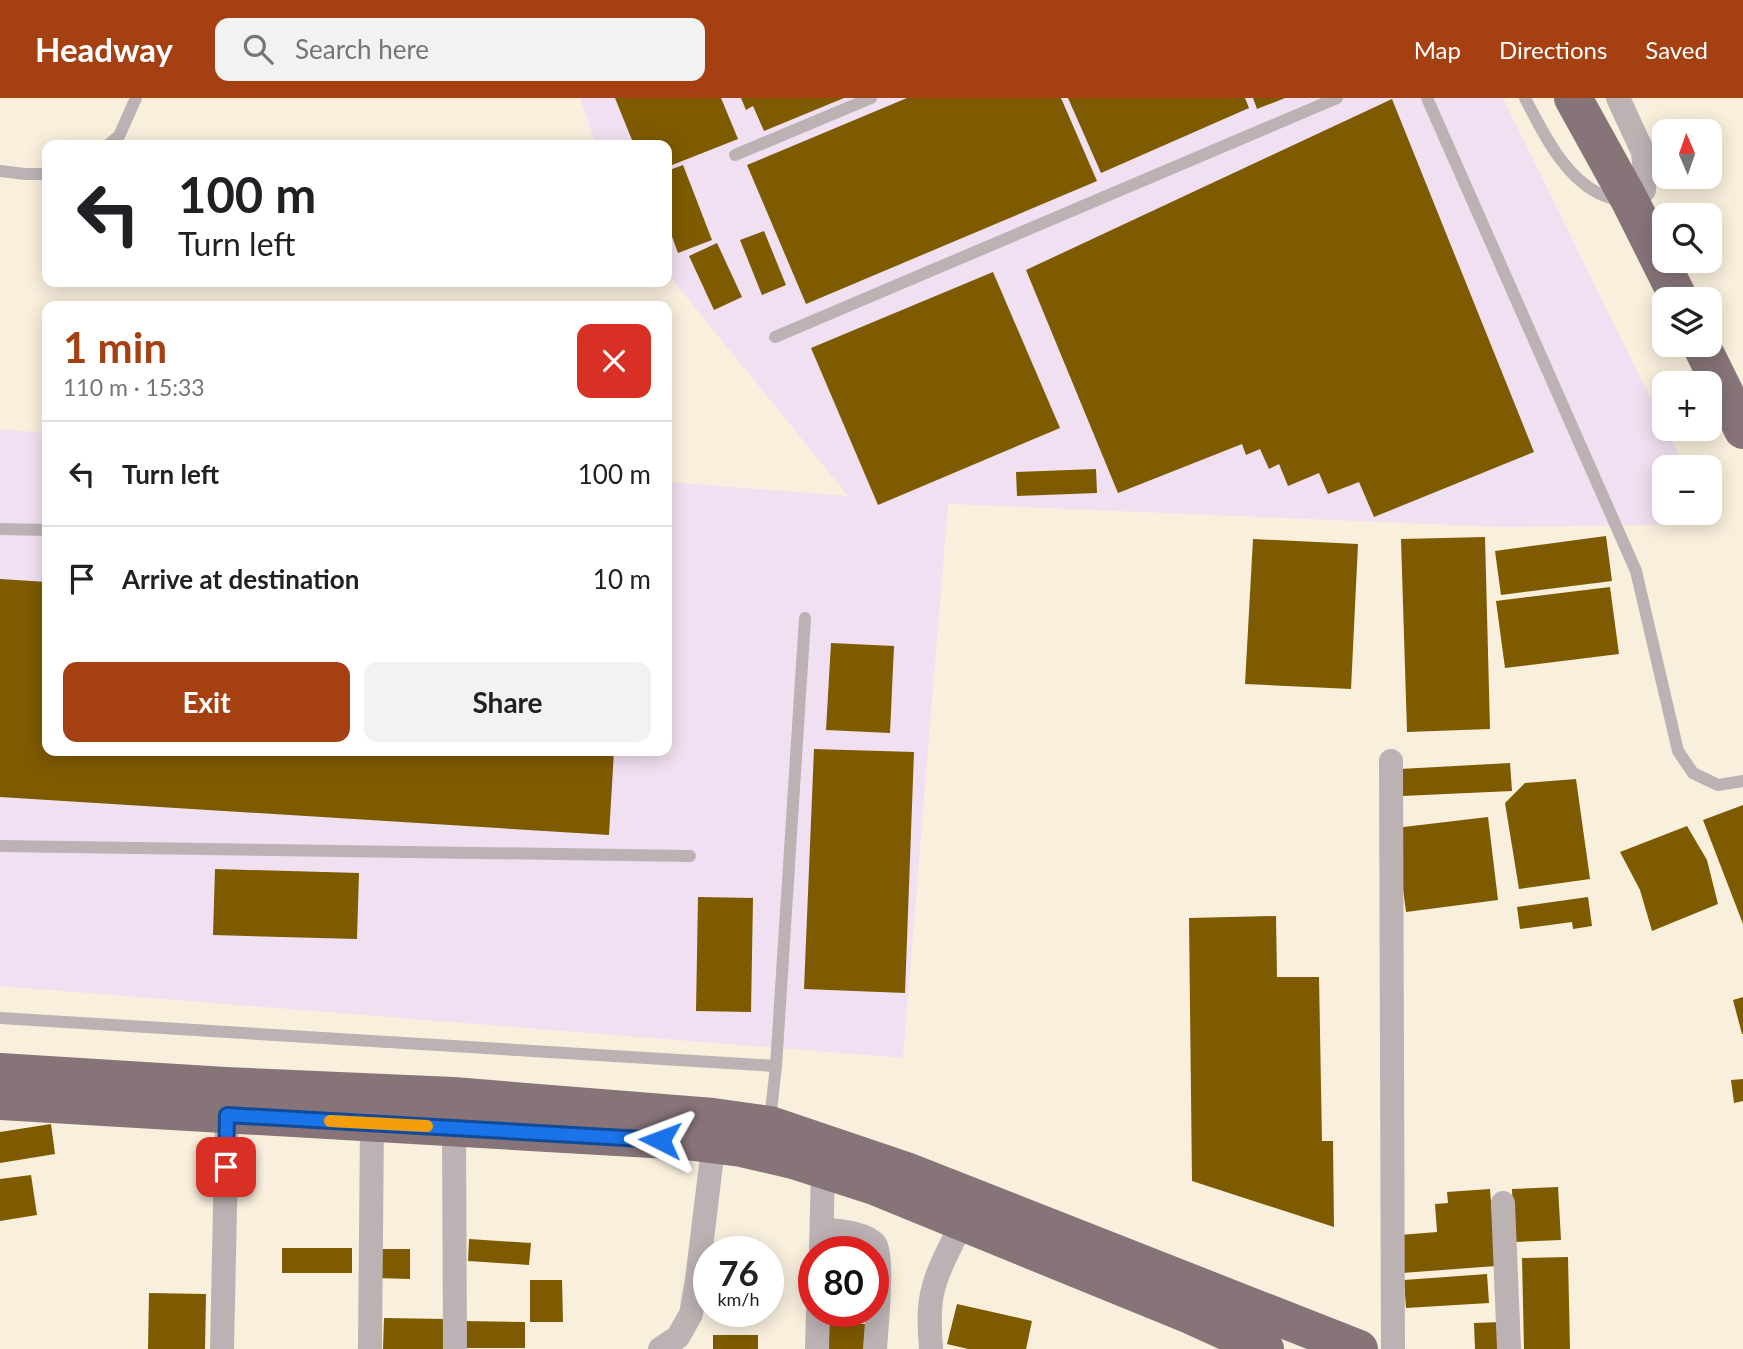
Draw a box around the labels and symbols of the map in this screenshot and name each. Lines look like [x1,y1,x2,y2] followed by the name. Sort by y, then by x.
[1652,119,1722,189] north arrow
[623,1103,697,1177] position arrow
[196,1137,256,1197] pin
[798,1236,889,1327] speed limit sign: 80

